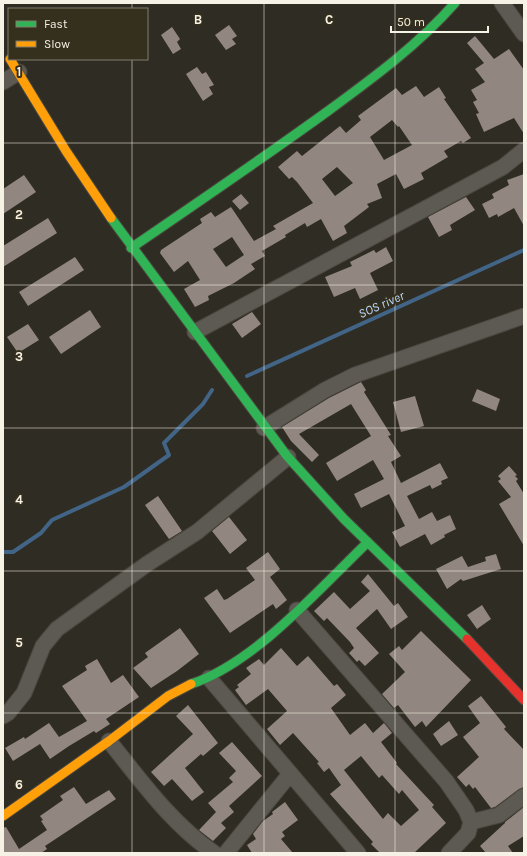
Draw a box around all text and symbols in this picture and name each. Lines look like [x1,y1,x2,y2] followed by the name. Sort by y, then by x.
[8,8,148,60] legend
[391,8,488,34] scale bar
[194,12,202,27] text: B
[325,12,333,27] text: C
[397,15,425,29] text: 50 m
[44,17,68,31] text: Fast
[44,37,70,51] text: Slow
[17,64,21,79] text: 1
[15,207,23,222] text: 2
[356,287,407,321] water label: SOS river
[15,349,23,364] text: 3
[15,492,23,507] text: 4
[15,635,23,650] text: 5
[15,777,23,792] text: 6

